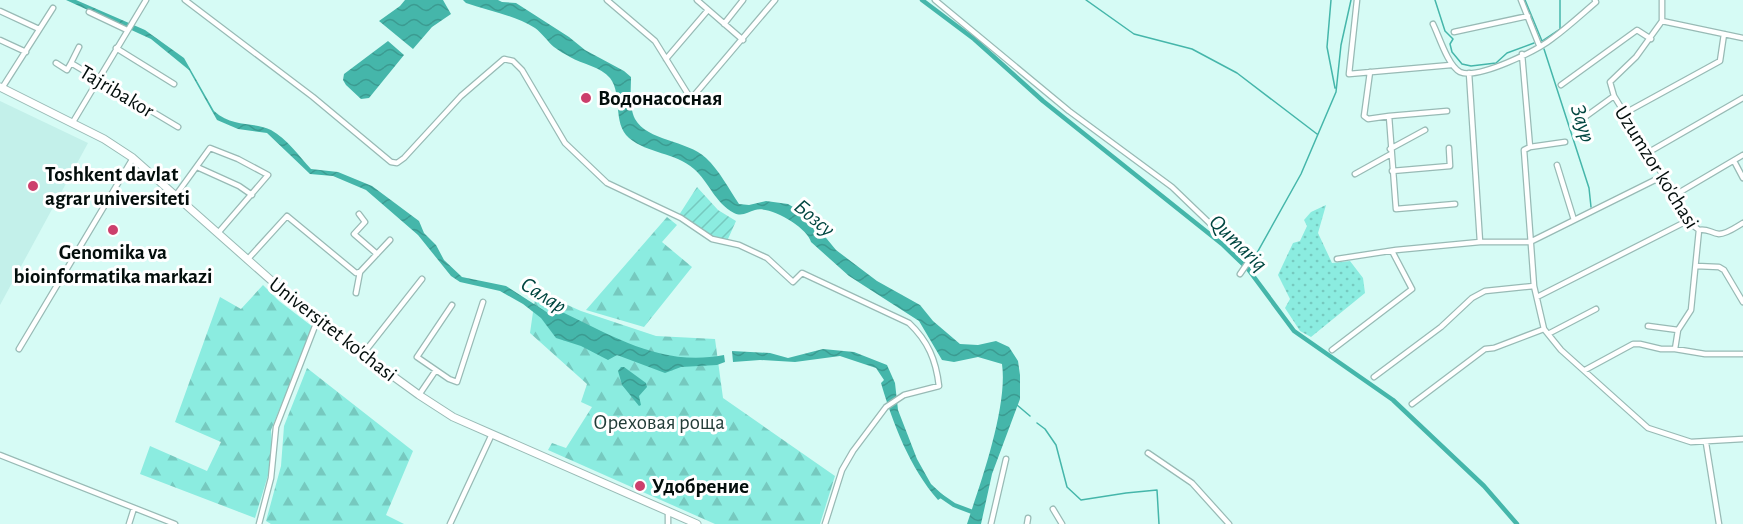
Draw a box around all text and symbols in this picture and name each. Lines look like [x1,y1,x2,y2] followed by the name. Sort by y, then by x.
[76,61,158,122] street label: Tajribakor
[598,88,722,109] place label: Водонасосная
[579,91,593,105] marker: Водонасосная
[1566,102,1599,145] water label: Заур
[1610,102,1703,232] street label: Uzumzor ko'chasi
[45,164,190,209] place label: Toshkent davlat agrar universiteti
[26,179,40,193] marker: Toshkent davlat agrar universiteti
[790,195,839,241] water label: Бозсу
[1205,210,1271,275] water label: Qumariq
[106,223,120,237] marker: Genomika va bioinformatika markazi
[13,242,213,287] place label: Genomika va bioinformatika markazi
[516,272,570,318] water label: Салар
[265,273,400,386] street label: Universitet ko'chasi
[593,412,725,433] park label: Ореховая роща
[652,476,749,497] place label: Удобрение
[633,479,647,493] marker: Удобрение

